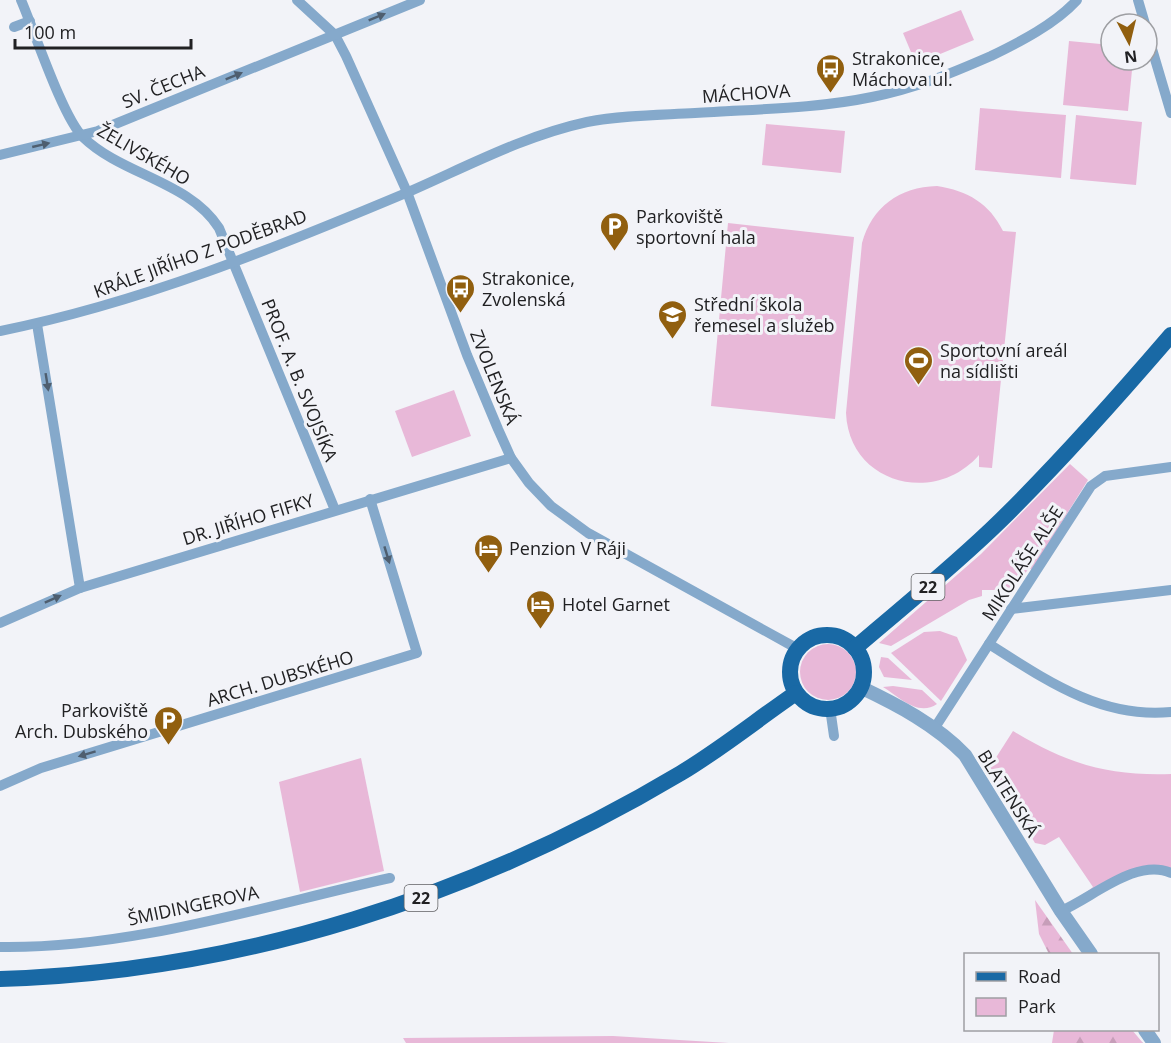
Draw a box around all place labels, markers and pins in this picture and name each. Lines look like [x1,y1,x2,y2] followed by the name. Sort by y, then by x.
[852,46,953,91] place label: Strakonice, Máchova ul.
[815,52,847,94] bus stop icon: Strakonice, Máchova ul.
[636,204,756,249] place label: Parkoviště sportovní hala
[599,210,631,252] parking icon: Parkoviště sportovní hala
[482,266,575,311] place label: Strakonice, Zvolenská
[445,272,477,314] bus stop icon: Strakonice, Zvolenská
[694,292,835,337] place label: Střední škola řemesel a služeb
[657,298,689,340] school or university icon: Střední škola řemesel a služeb
[940,338,1068,383] place label: Sportovní areál na sídlišti
[903,344,935,386] sports icon: Sportovní areál na sídlišti
[472,532,504,574] hotel icon: Penzion V Ráji
[509,536,626,560] place label: Penzion V Ráji
[525,588,557,630] hotel icon: Hotel Garnet
[562,592,670,616] place label: Hotel Garnet
[15,698,148,743] place label: Parkoviště Arch. Dubského
[153,704,185,746] parking icon: Parkoviště Arch. Dubského

